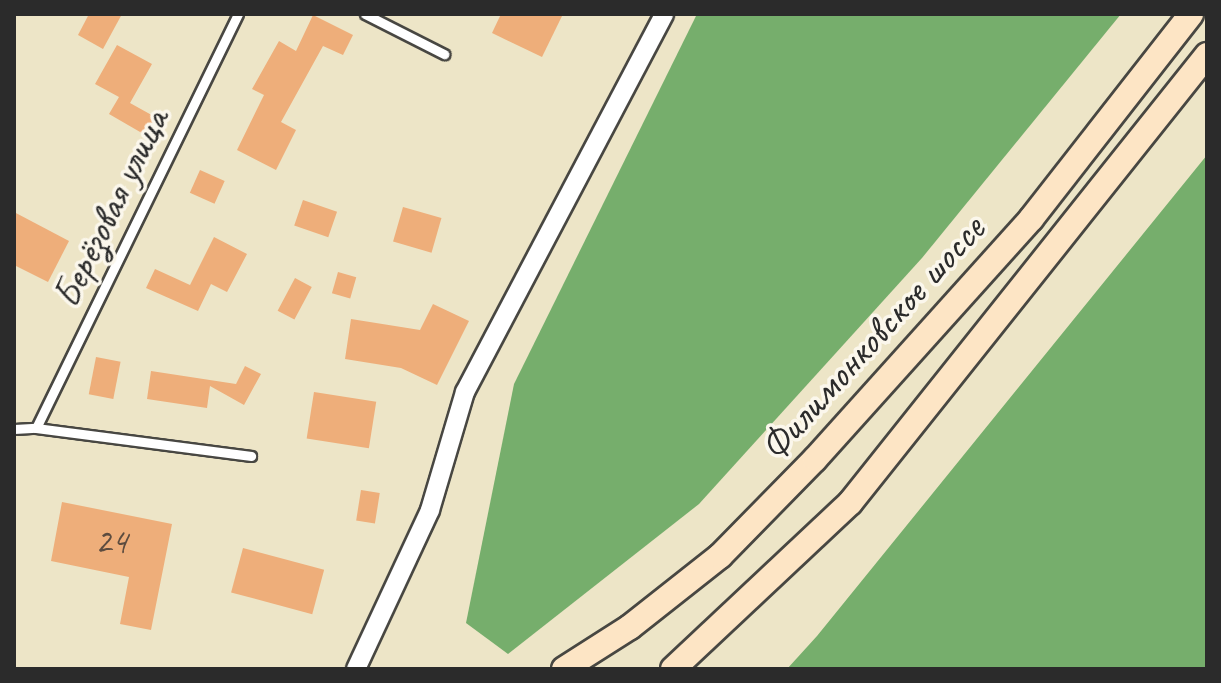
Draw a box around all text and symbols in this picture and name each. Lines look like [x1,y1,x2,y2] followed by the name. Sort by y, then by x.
[41,101,179,315] street label: Берёзовая улица
[749,205,995,471] street label: Филимонковское шоссе
[95,520,127,564] house number: 24

